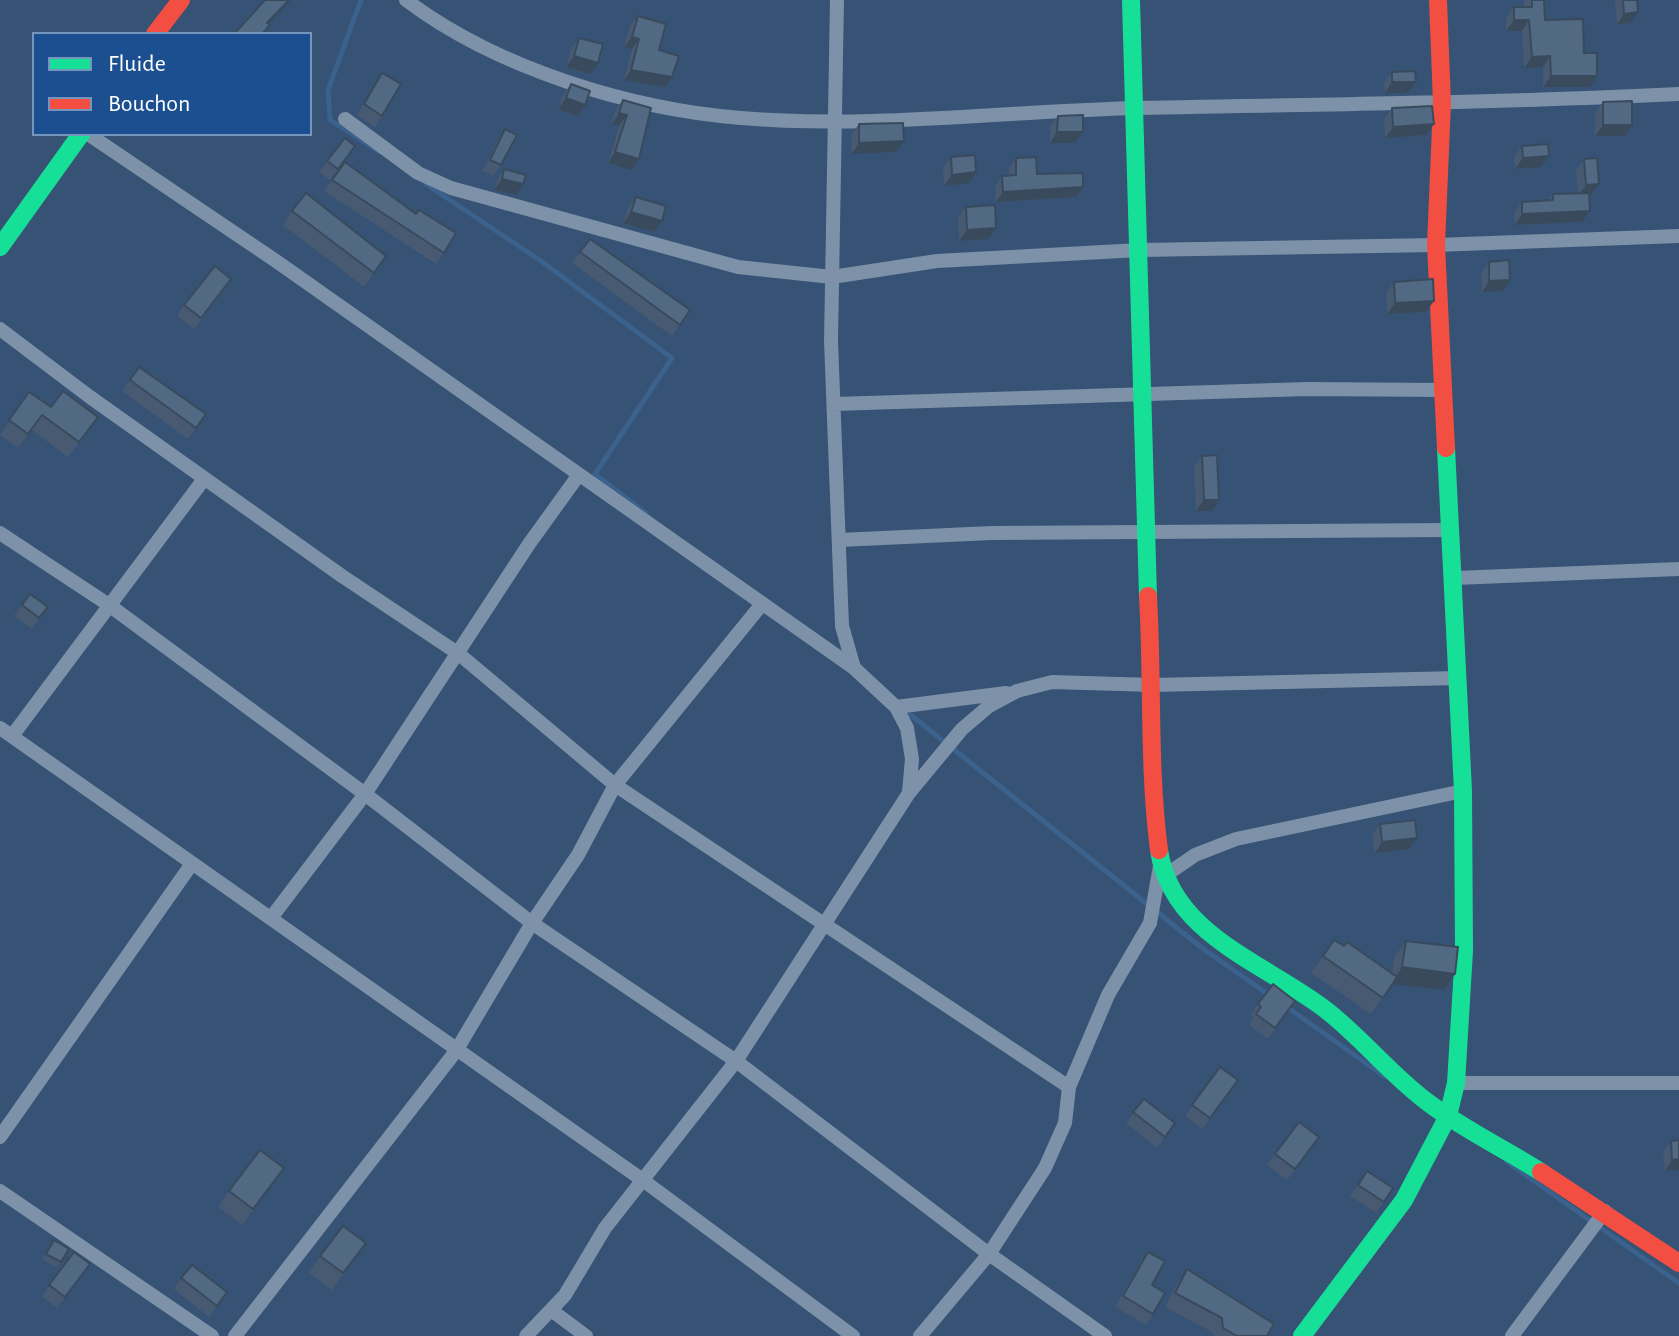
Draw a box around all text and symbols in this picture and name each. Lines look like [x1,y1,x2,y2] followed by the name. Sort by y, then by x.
[32,32,312,136] legend
[108,52,166,76] text: Fluide
[108,92,190,116] text: Bouchon

